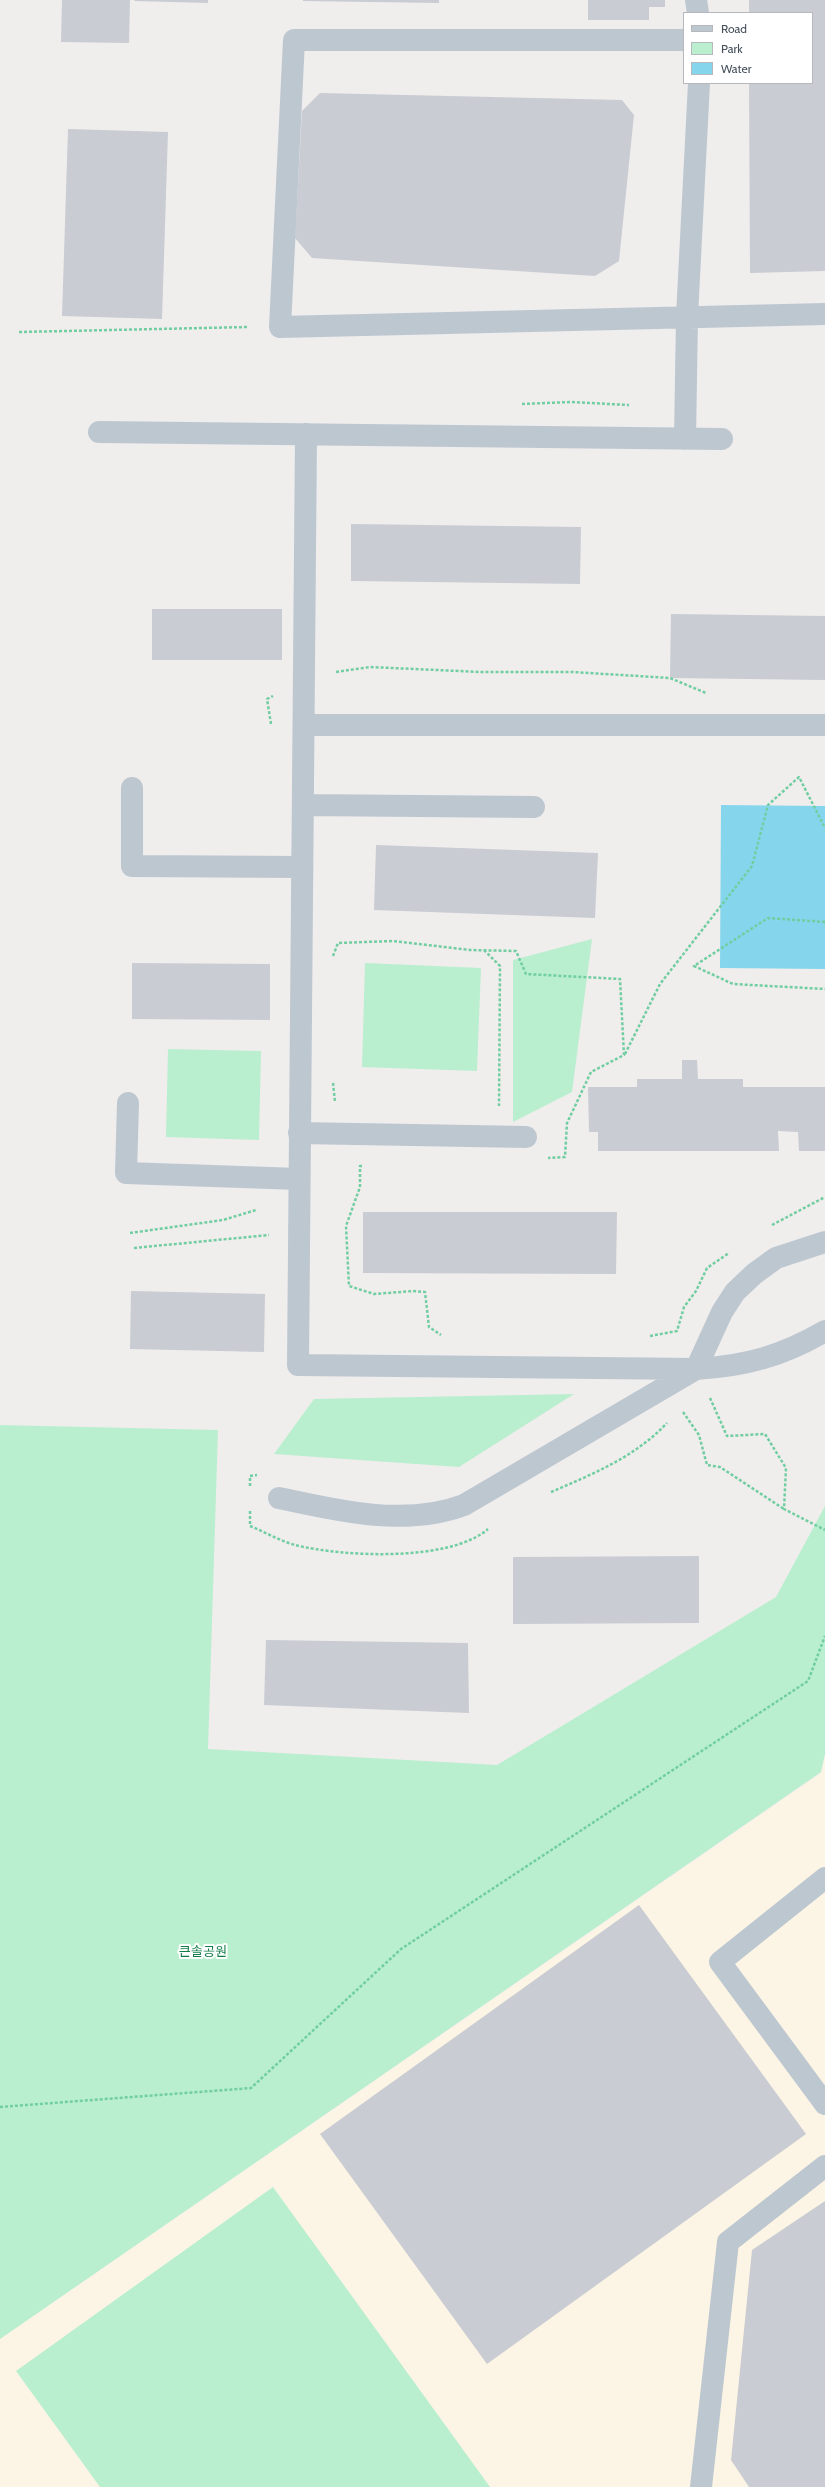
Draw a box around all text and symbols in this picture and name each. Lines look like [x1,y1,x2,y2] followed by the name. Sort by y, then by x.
[683,12,813,84] legend
[721,21,747,36] text: Road
[721,41,743,56] text: Park
[721,61,751,76] text: Water
[179,1944,227,1960] park label: 큰솔공원

